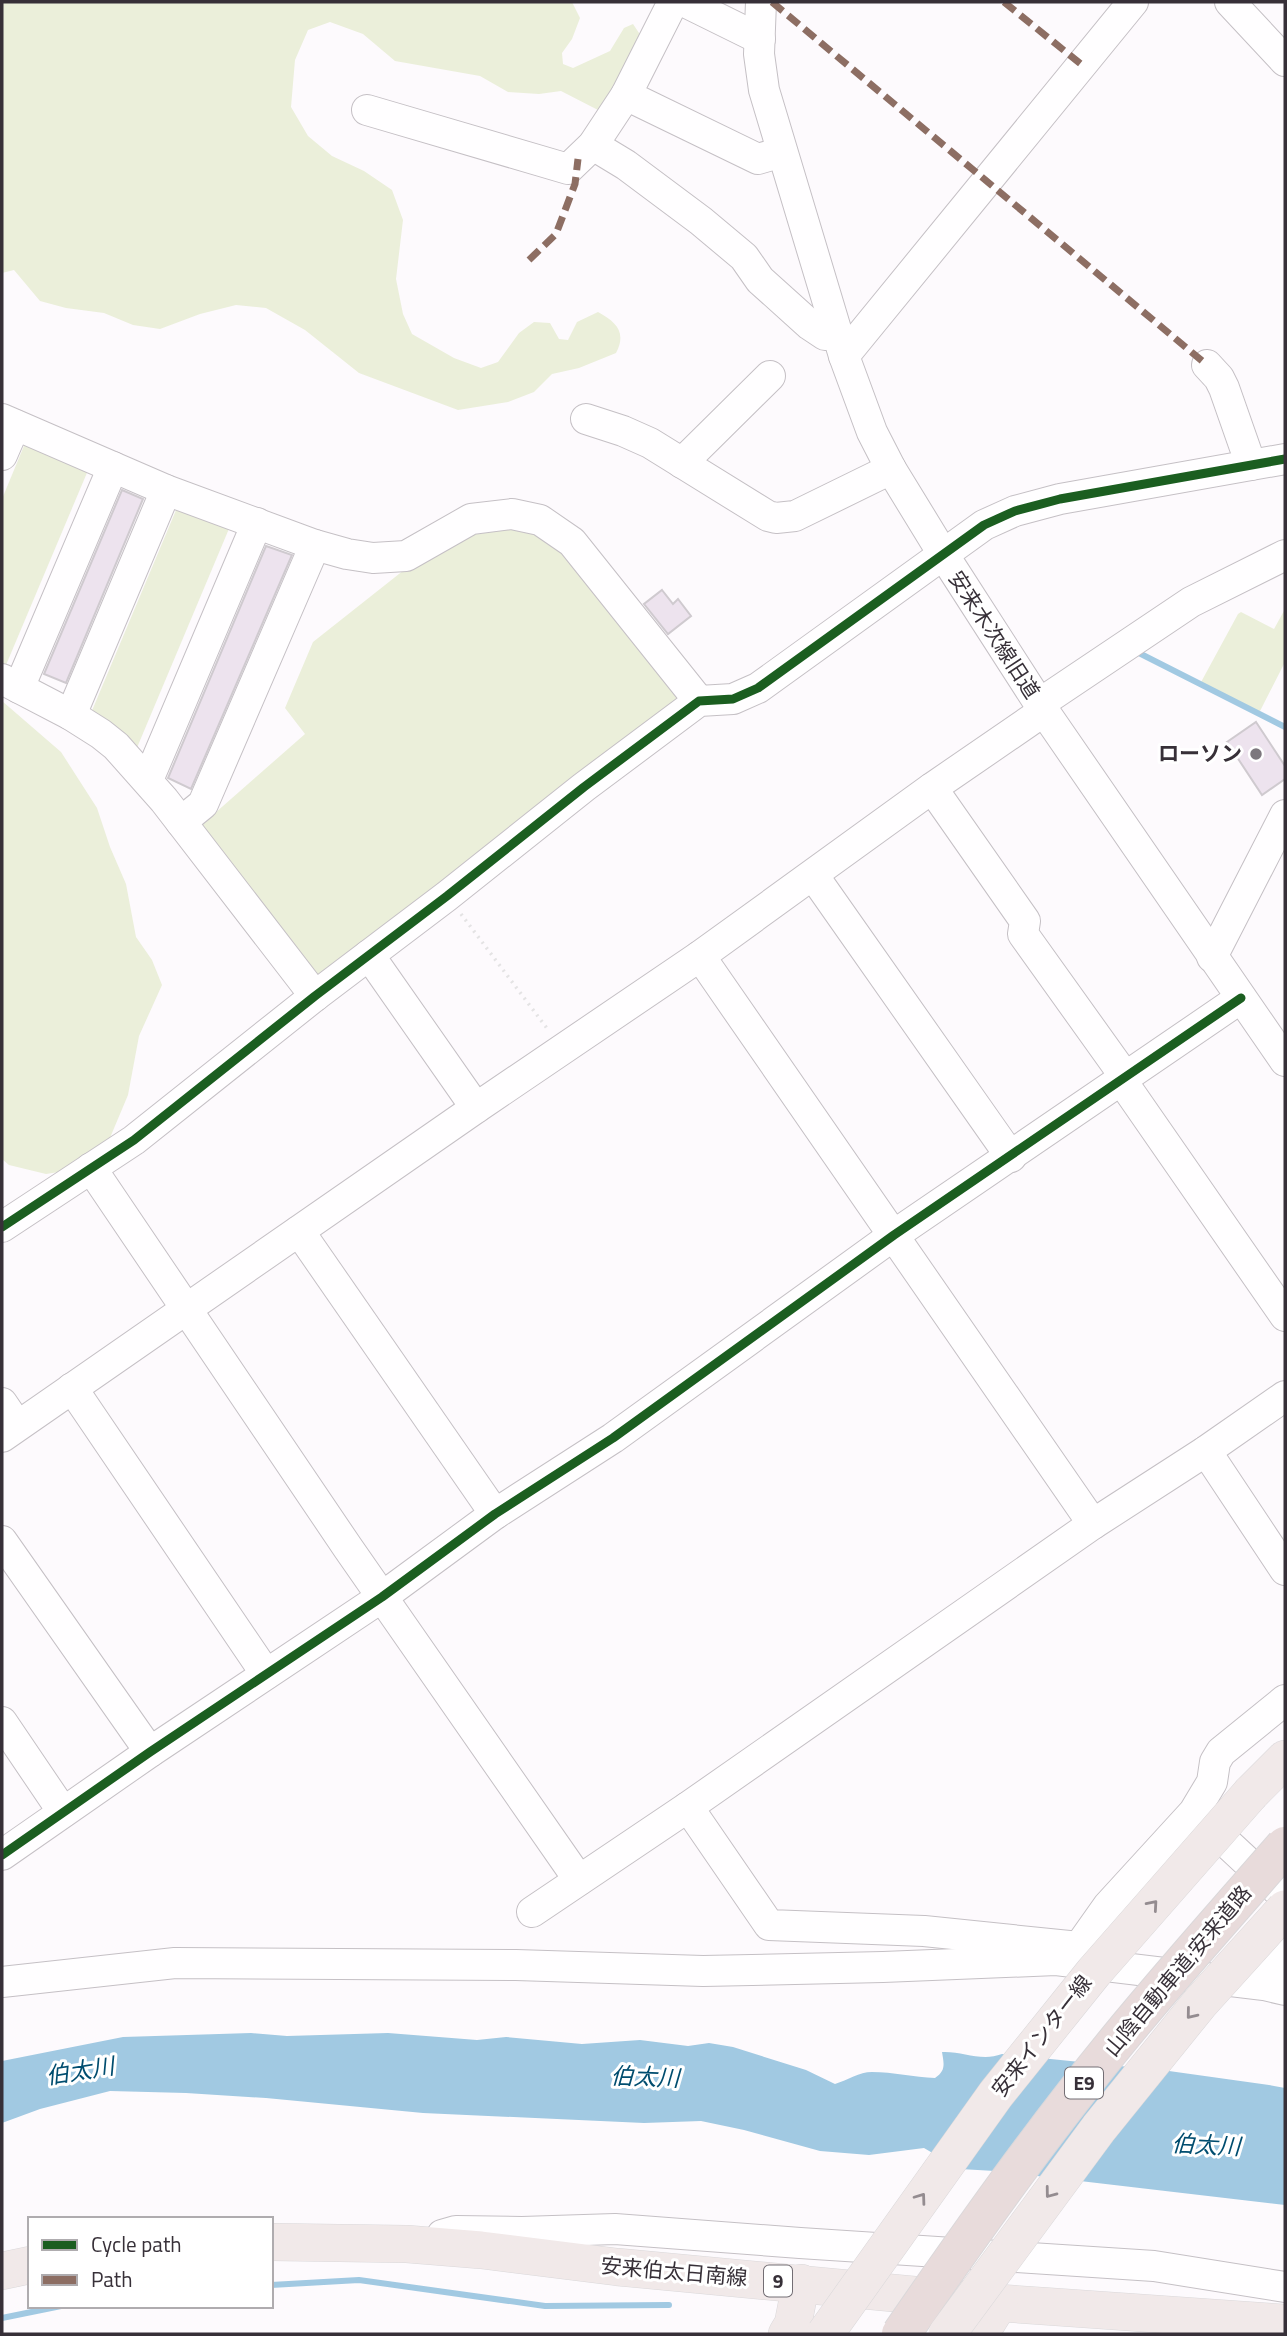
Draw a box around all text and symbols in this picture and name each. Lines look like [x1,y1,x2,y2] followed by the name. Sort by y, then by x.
[941,564,1048,705] street label: 安来木次線旧道
[1158,737,1242,769] place label: ローソン
[1248,746,1264,762] marker: ローソン
[1096,1878,1259,2063] street label: 山陰自動車道;安来道路
[1145,1900,1157,1913] one-way arrow
[983,1968,1099,2103] street label: 安来インター線
[1186,2006,1199,2019] one-way arrow
[43,2047,120,2093] water label: 伯太川
[610,2058,683,2095] water label: 伯太川
[1065,2068,1103,2098] road number: E9
[1171,2125,1244,2164] water label: 伯太川
[1046,2185,1059,2198] one-way arrow
[913,2194,925,2206] one-way arrow
[28,2217,273,2308] legend
[91,2228,182,2260] text: Cycle path
[599,2249,749,2293] street label: 安来伯太日南線
[91,2263,133,2295] text: Path
[764,2266,792,2296] road number: 9

